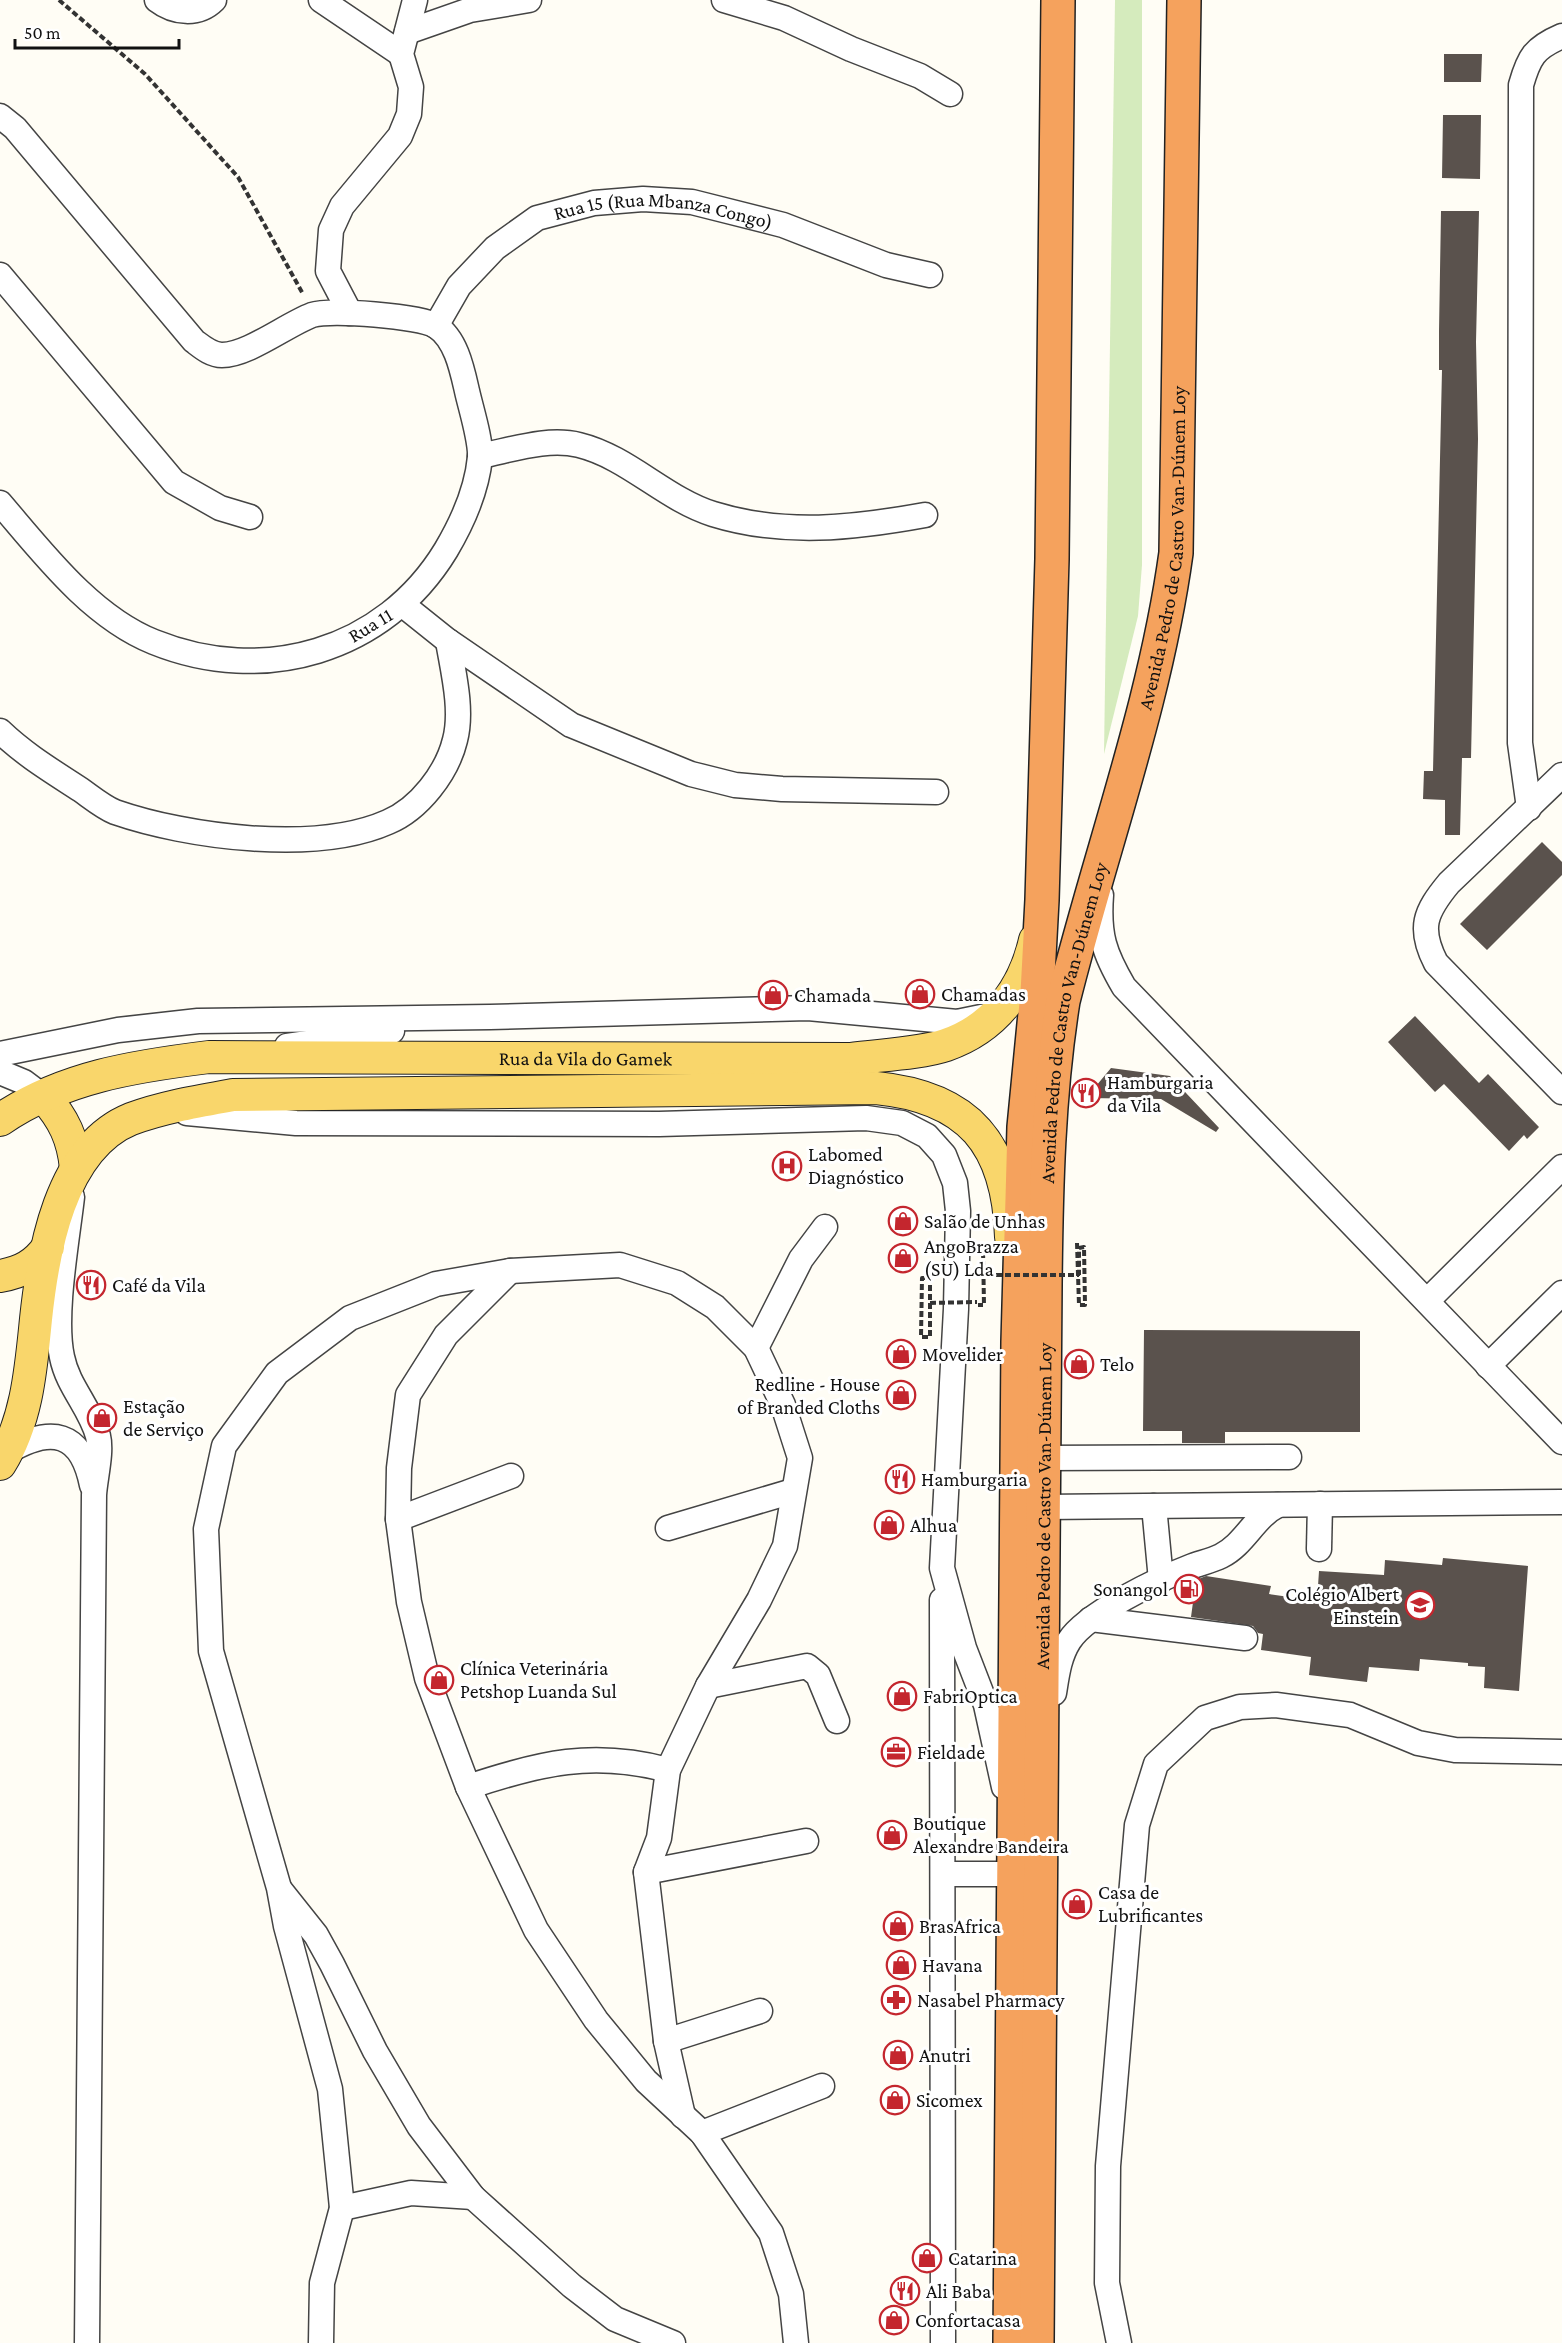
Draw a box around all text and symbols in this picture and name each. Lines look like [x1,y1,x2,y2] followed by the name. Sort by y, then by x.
[15,12,178,50] scale bar
[24,23,61,43] text: 50 m
[551,188,775,234] street label: Rua 15 (Rua Mbanza Congo)
[1134,385,1190,712] street label: Avenida Pedro de Castro Van-Dúnem Loy
[344,603,396,647] street label: Rua 11
[1036,859,1113,1184] street label: Avenida Pedro de Castro Van-Dúnem Loy
[904,978,936,1010] shop icon: Chamadas
[757,979,789,1011] shop icon: Chamada
[941,983,1026,1005] place label: Chamadas
[794,984,871,1006] place label: Chamada
[499,1047,673,1069] street label: Rua da Vila do Gamek
[1107,1071,1214,1116] place label: Hamburgaria da Vila
[1070,1077,1102,1109] restaurant icon: Hamburgaria da Vila
[808,1143,904,1189] place label: Labomed Diagnóstico
[771,1150,803,1182] hospital icon: Labomed Diagnóstico
[887,1205,919,1237] shop icon: Salão de Unhas
[924,1210,1046,1232] place label: Salão de Unhas
[924,1235,1019,1281] place label: AngoBrazza (SU) Lda
[887,1242,919,1274] shop icon: AngoBrazza (SU) Lda
[75,1269,107,1301] restaurant icon: Café da Vila
[112,1274,206,1296] place label: Café da Vila
[885,1338,917,1370] shop icon: Movelider
[1031,1342,1057,1669] street label: Avenida Pedro de Castro Van-Dúnem Loy
[922,1343,1003,1365] place label: Movelider
[1063,1348,1095,1380] shop icon: Telo
[1100,1353,1134,1375] place label: Telo
[737,1373,880,1418] place label: Redline - House of Branded Cloths
[885,1379,917,1411] shop icon: Redline - House of Branded Cloths
[123,1395,204,1441] place label: Estação de Serviço
[86,1402,118,1434] shop icon: Estação de Serviço
[884,1463,916,1495] restaurant icon: Hamburgaria
[921,1468,1028,1491] place label: Hamburgaria
[873,1509,905,1541] shop icon: Alhua
[910,1514,957,1536] place label: Alhua
[1173,1573,1205,1605] fuel station icon: Sonangol
[1093,1578,1168,1601] place label: Sonangol
[1285,1583,1399,1628] place label: Colégio Albert Einstein
[1404,1589,1436,1621] school or university icon: Colégio Albert Einstein
[460,1657,617,1703] place label: Clínica Veterinária Petshop Luanda Sul
[423,1664,455,1696] shop icon: Clínica Veterinária Petshop Luanda Sul
[886,1680,918,1712] shop icon: FabriOptica
[923,1685,1018,1708] place label: FabriOptica
[880,1736,912,1768] office icon: Fieldade
[917,1741,985,1763] place label: Fieldade
[913,1812,1069,1857] place label: Boutique Alexandre Bandeira
[876,1819,908,1851] shop icon: Boutique Alexandre Bandeira
[1098,1881,1203,1926] place label: Casa de Lubrificantes
[1061,1888,1093,1920] shop icon: Casa de Lubrificantes
[882,1910,914,1942] shop icon: BrasAfrica
[919,1915,1001,1937] place label: BrasAfrica
[885,1949,917,1981] shop icon: Havana
[922,1954,983,1976] place label: Havana
[880,1984,912,2016] pharmacy icon: Nasabel Pharmacy
[917,1989,1065,2012] place label: Nasabel Pharmacy
[882,2039,914,2071] shop icon: Anutri
[919,2044,971,2066] place label: Anutri
[879,2084,911,2116] shop icon: Sicomex
[916,2089,983,2111] place label: Sicomex
[911,2242,943,2274] shop icon: Catarina
[948,2247,1017,2269] place label: Catarina
[889,2275,921,2307] restaurant icon: Ali Baba
[926,2280,991,2302] place label: Ali Baba
[878,2304,910,2336] shop icon: Confortacasa
[915,2309,1021,2331] place label: Confortacasa

